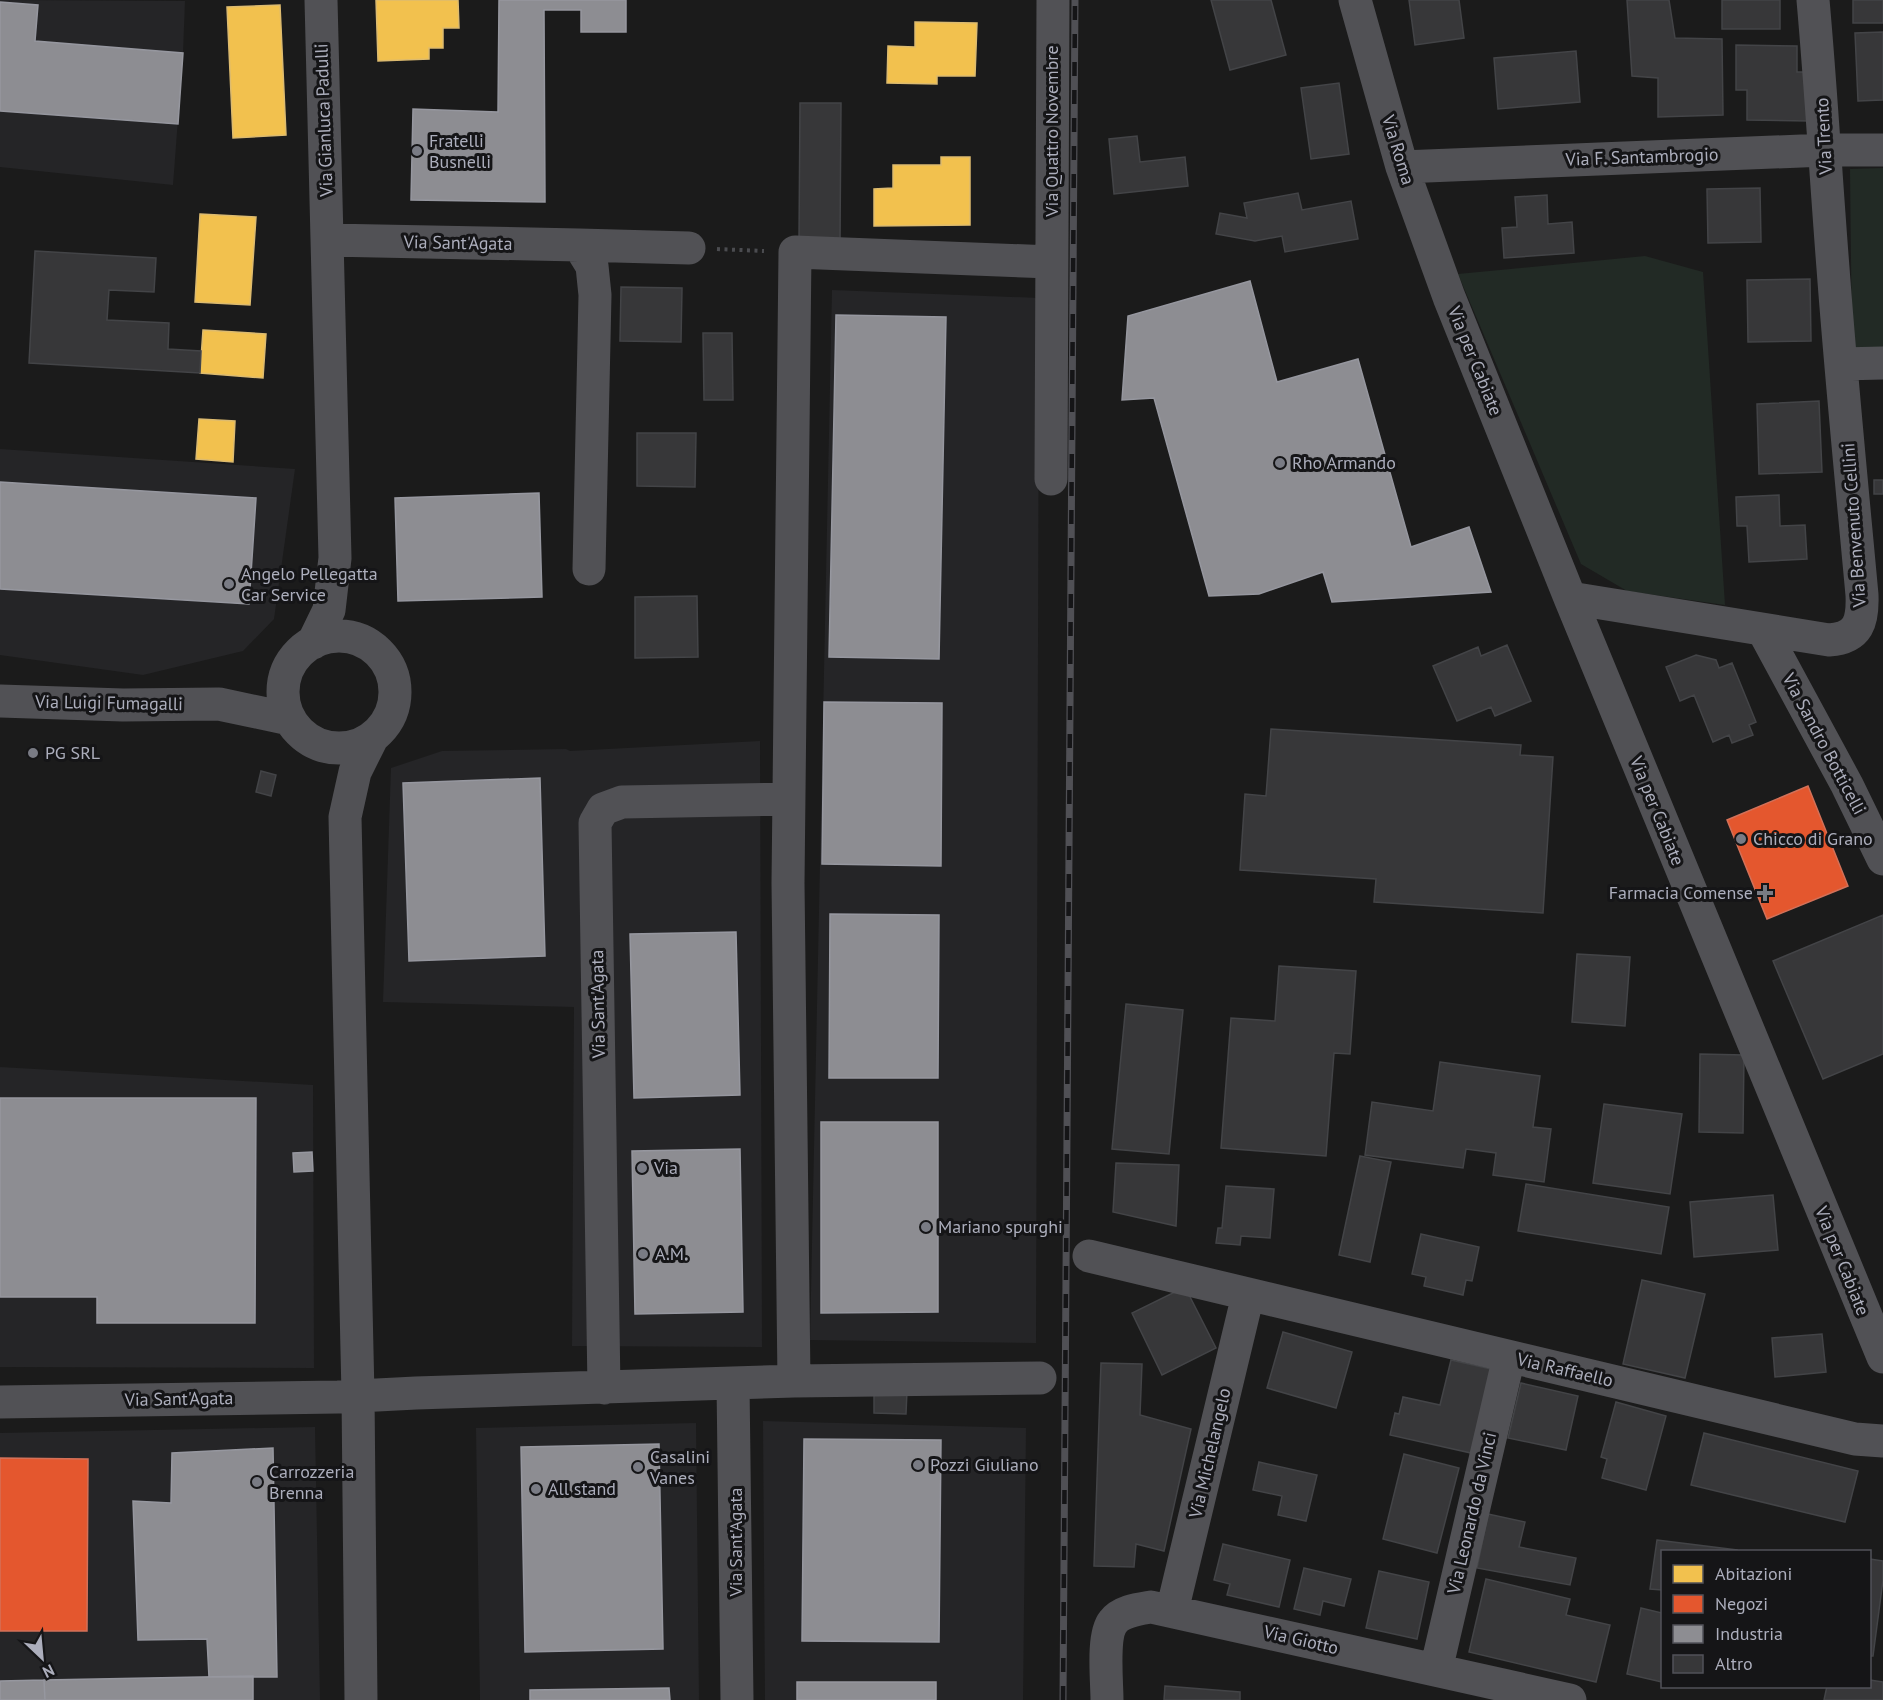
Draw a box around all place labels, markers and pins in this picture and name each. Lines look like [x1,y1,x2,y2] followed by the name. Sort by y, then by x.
[429,129,491,173] place label: Fratelli Busnelli
[410,144,424,158] marker: Fratelli Busnelli
[1292,451,1396,474] place label: Rho Armando
[1273,456,1287,470] marker: Rho Armando
[241,562,378,606] place label: Angelo Pellegatta Car Service
[222,577,236,591] marker: Angelo Pellegatta Car Service
[45,741,100,764] place label: PG SRL
[26,746,40,760] marker: PG SRL
[1753,827,1873,850] place label: Chicco di Grano
[1734,832,1748,846] marker: Chicco di Grano
[1609,881,1753,904] place label: Farmacia Comense
[1758,886,1772,900] marker: Farmacia Comense
[653,1156,678,1179] place label: Via
[635,1161,649,1175] marker: Via
[938,1215,1063,1238] place label: Mariano spurghi
[919,1220,933,1234] marker: Mariano spurghi
[655,1242,688,1265] place label: A.M.
[636,1247,650,1261] marker: A.M.
[649,1445,710,1489] place label: Casalini Vanes
[930,1453,1039,1476] place label: Pozzi Giuliano
[911,1458,925,1472] marker: Pozzi Giuliano
[269,1460,354,1504] place label: Carrozzeria Brenna
[631,1460,645,1474] marker: Casalini Vanes
[250,1475,264,1489] marker: Carrozzeria Brenna
[548,1477,616,1500] place label: All stand
[529,1482,543,1496] marker: All stand

